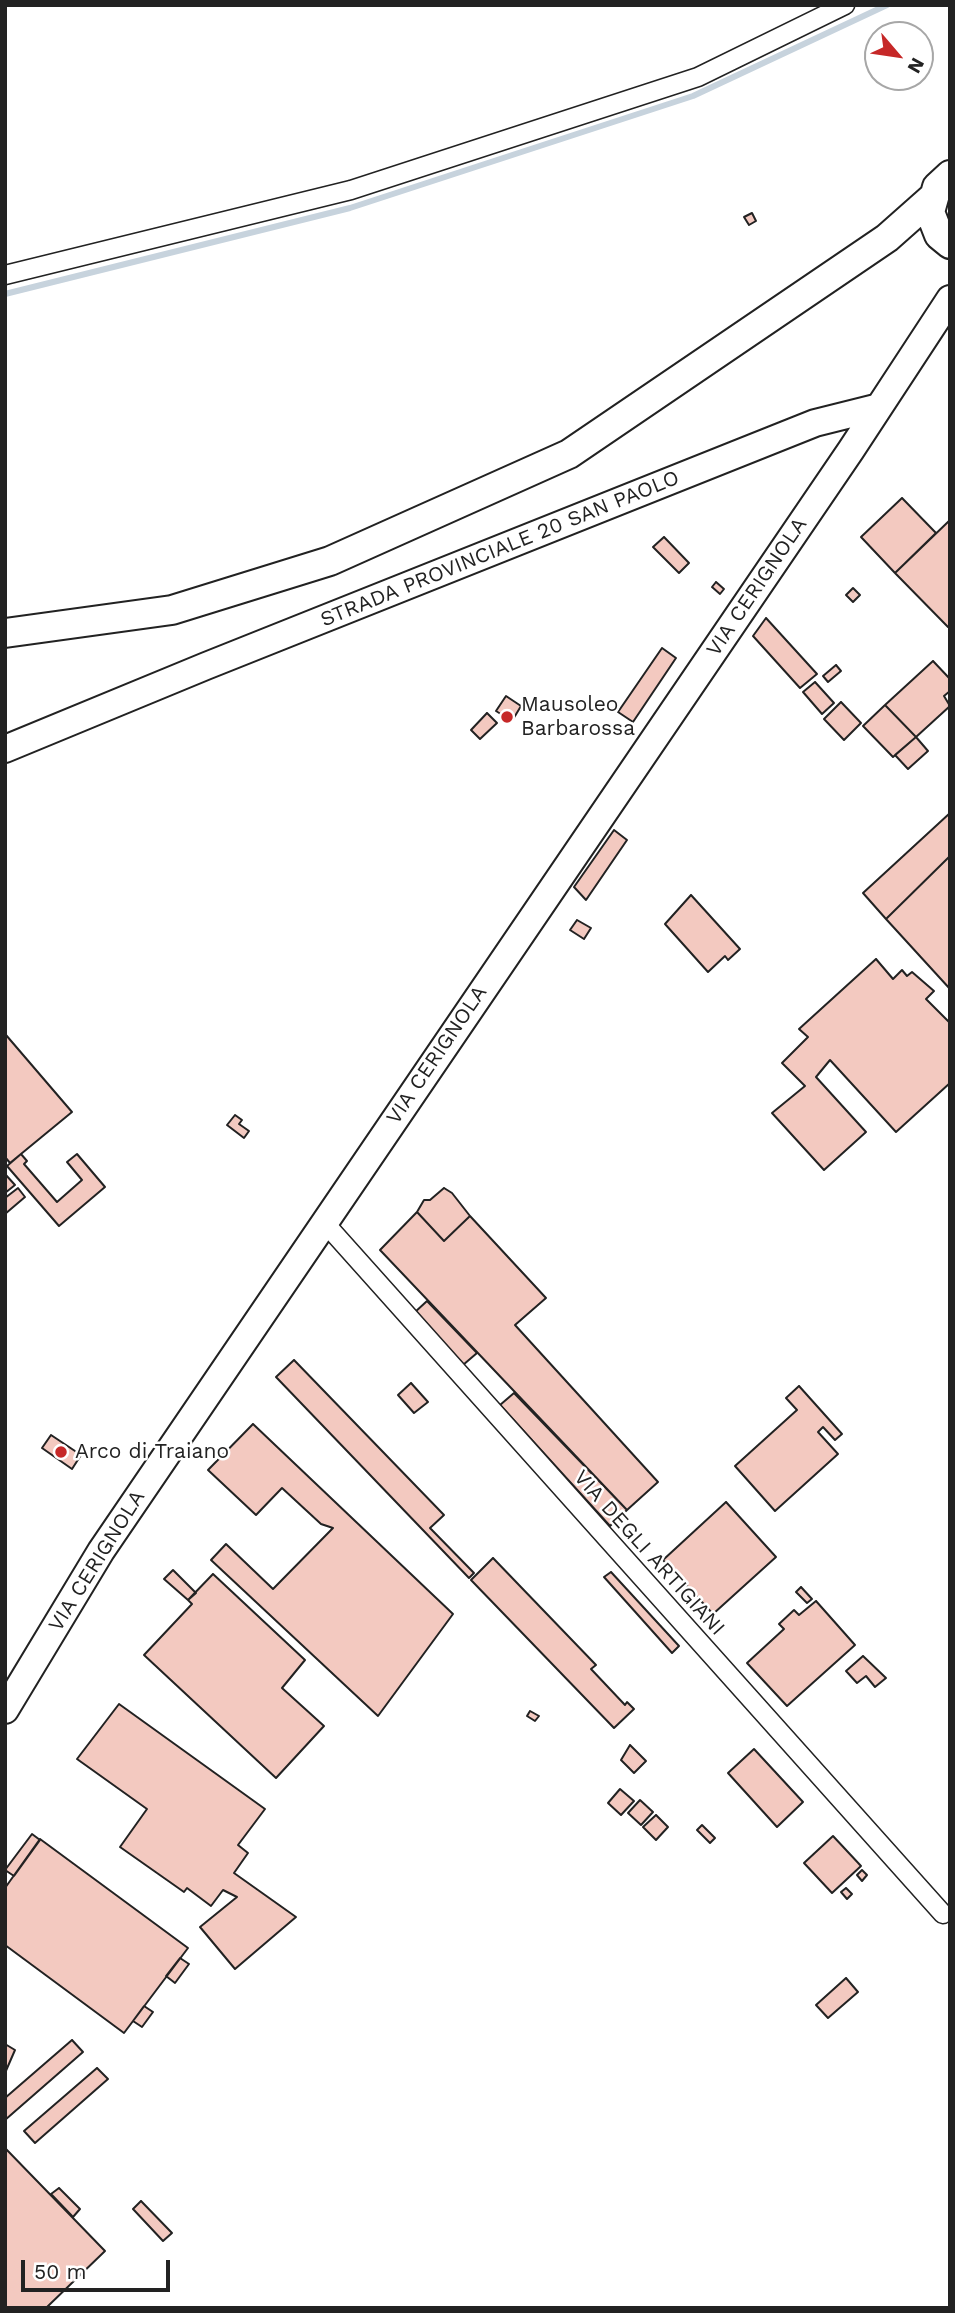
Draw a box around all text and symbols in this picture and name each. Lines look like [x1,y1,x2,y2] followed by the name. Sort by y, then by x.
[864,21,934,91] north arrow
[903,54,930,77] text: N
[317,465,683,633] street label: STRADA PROVINCIALE 20 SAN PAOLO
[701,513,813,661] street label: VIA CERIGNOLA
[521,692,635,742] place label: Mausoleo Barbarossa
[499,709,515,725] marker: Mausoleo Barbarossa
[381,981,493,1129] street label: VIA CERIGNOLA
[75,1439,229,1465] place label: Arco di Traiano
[53,1444,69,1460] marker: Arco di Traiano
[568,1465,730,1641] street label: VIA DEGLI ARTIGIANI
[44,1486,150,1636] street label: VIA CERIGNOLA
[24,2246,173,2290] scale bar
[34,2259,86,2284] text: 50 m

